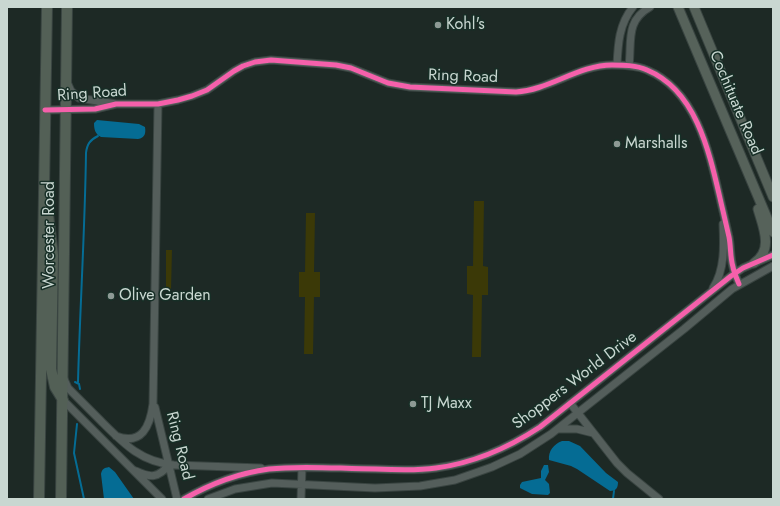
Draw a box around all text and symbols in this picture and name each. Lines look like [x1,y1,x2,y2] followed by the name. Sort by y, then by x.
[446,15,485,35] place label: Kohl's
[433,20,443,30] marker: Kohl's
[704,48,766,158] street label: Cochituate Road
[428,66,498,88] street label: Ring Road
[56,82,128,106] street label: Ring Road
[625,134,687,154] place label: Marshalls
[612,139,622,149] marker: Marshalls
[40,181,60,289] street label: Worcester Road
[119,286,211,306] place label: Olive Garden
[106,291,116,301] marker: Olive Garden
[509,328,641,434] street label: Shoppers World Drive
[421,394,472,414] place label: TJ Maxx
[408,399,418,409] marker: TJ Maxx
[161,410,197,482] street label: Ring Road

